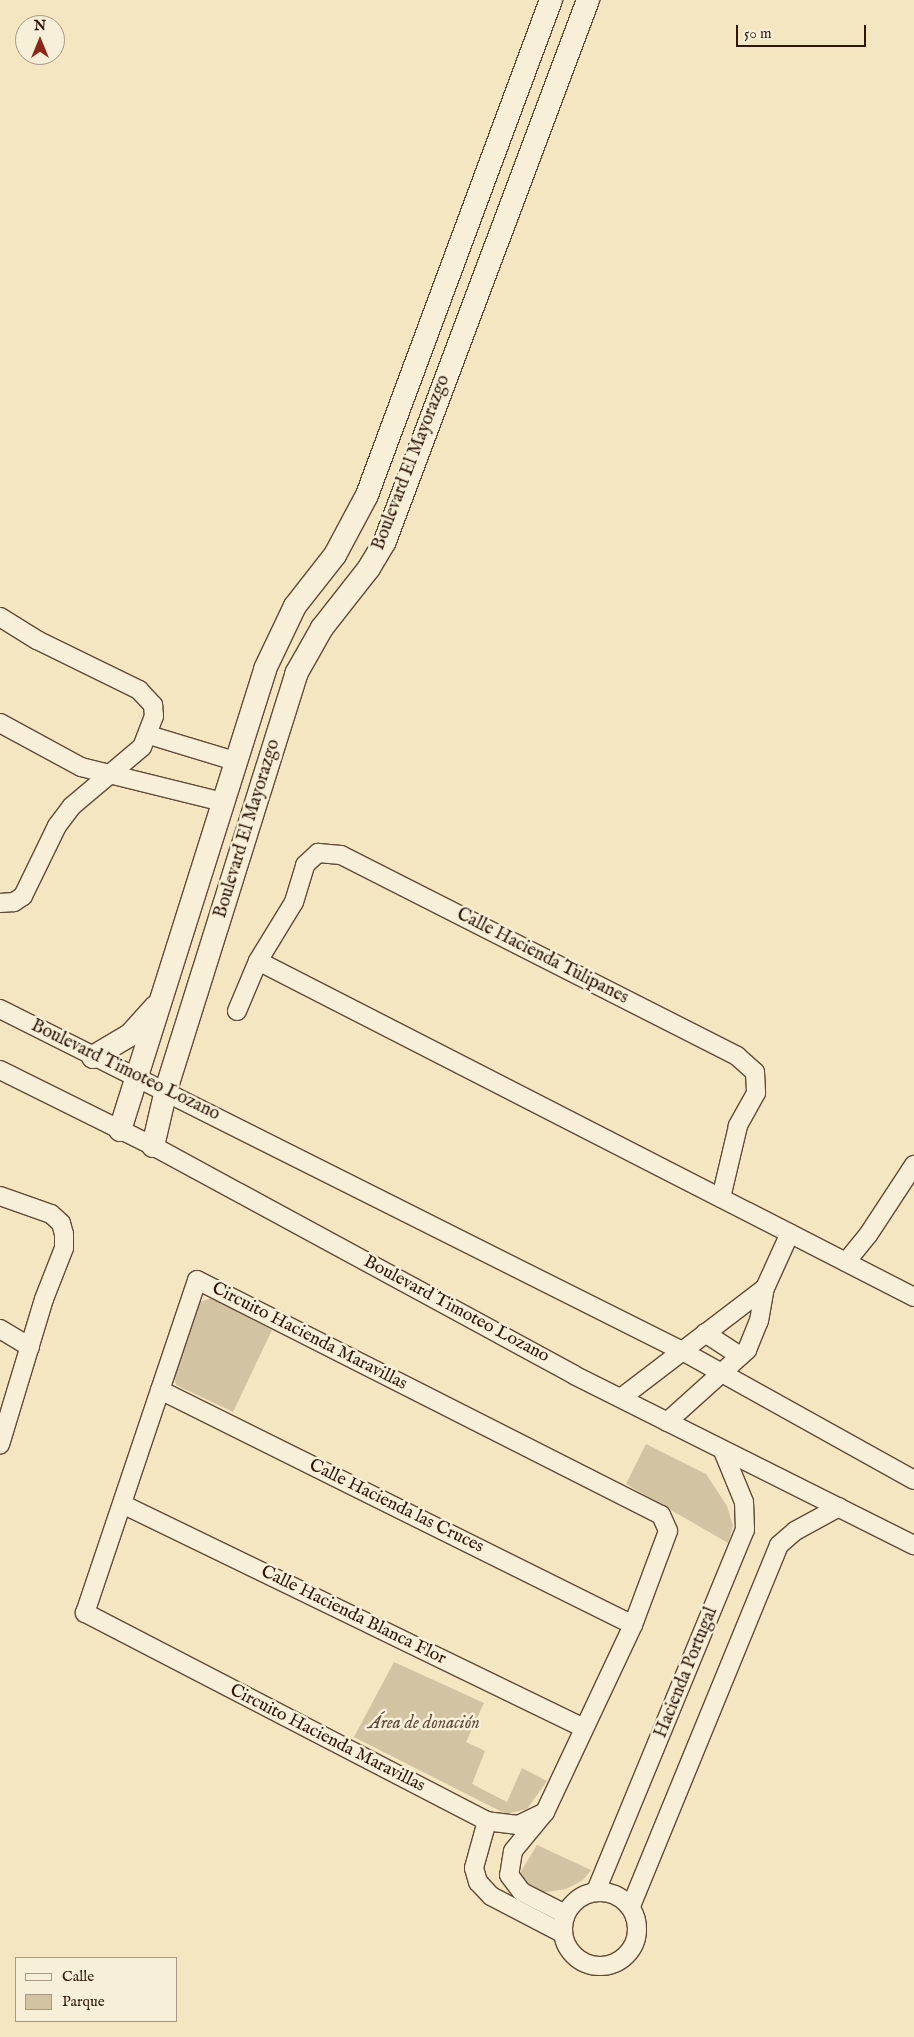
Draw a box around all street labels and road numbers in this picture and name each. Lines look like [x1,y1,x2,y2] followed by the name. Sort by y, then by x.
[369,372,455,554] street label: Boulevard El Mayorazgo
[210,737,286,921] street label: Boulevard El Mayorazgo
[453,904,631,1010] street label: Calle Hacienda Tulipanes
[27,1016,223,1126] street label: Boulevard Timoteo Lozano
[359,1252,553,1368] street label: Boulevard Timoteo Lozano
[208,1278,410,1396] street label: Circuito Hacienda Maravillas
[305,1455,487,1559] street label: Calle Hacienda las Cruces
[257,1562,449,1670] street label: Calle Hacienda Blanca Flor
[651,1604,723,1742] street label: Hacienda Portugal
[226,1680,428,1798] street label: Circuito Hacienda Maravillas

